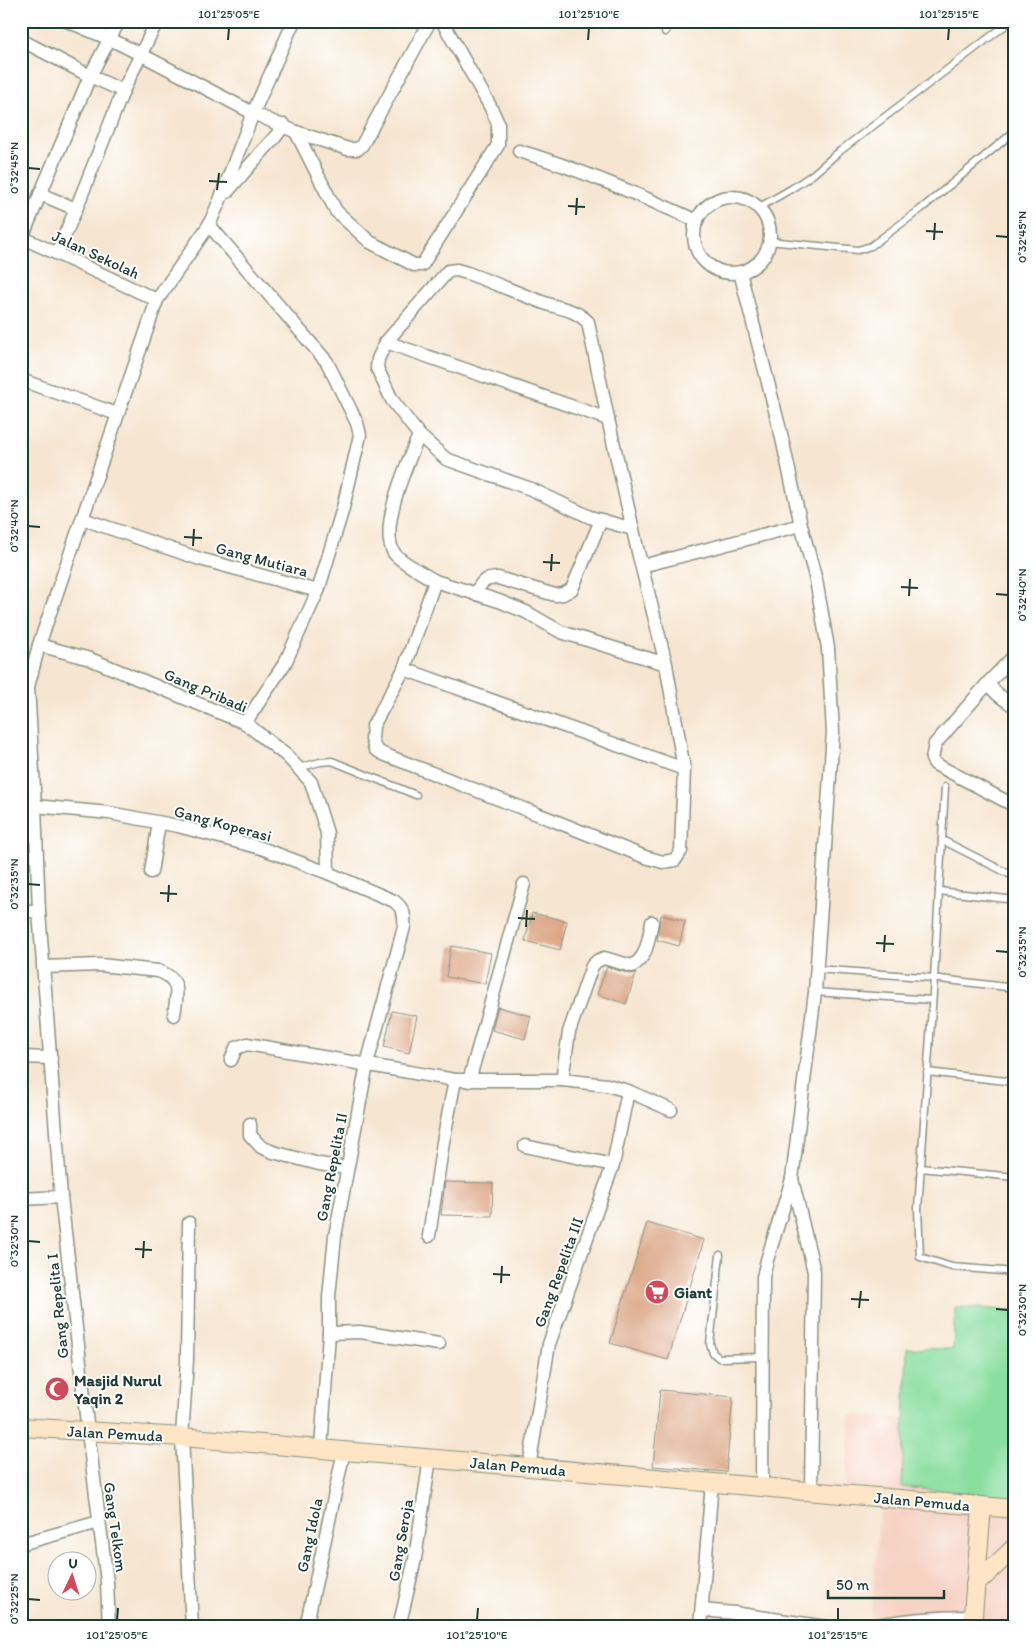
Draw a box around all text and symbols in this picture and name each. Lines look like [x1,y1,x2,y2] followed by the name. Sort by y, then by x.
[198,7,260,21] text: 101°25'05"E
[559,7,620,21] text: 101°25'10"E
[919,7,979,21] text: 101°25'15"E
[7,142,21,194] text: 0°32'45"N
[1015,211,1029,263] text: 0°32'45"N
[49,226,142,283] street label: Jalan Sekolah
[7,499,21,553] text: 0°32'40"N
[214,538,310,581] street label: Gang Mutiara
[1015,568,1029,622] text: 0°32'40"N
[161,664,250,717] street label: Gang Pribadi
[172,801,274,846] street label: Gang Koperasi
[7,858,21,910] text: 0°32'35"N
[1015,926,1029,978] text: 0°32'35"N
[312,1111,351,1223] street label: Gang Repelita II
[530,1214,587,1330] street label: Gang Repelita III
[7,1215,21,1267] text: 0°32'30"N
[43,1252,72,1360] street label: Gang Repelita I
[644,1279,670,1305] supermarket icon: Giant
[674,1283,712,1302] place label: Giant
[1015,1284,1029,1336] text: 0°32'30"N
[73,1371,162,1409] place label: Masjid Nurul Yaqin 2
[44,1376,70,1402] mosque icon: Masjid Nurul Yaqin 2
[66,1421,164,1446] street label: Jalan Pemuda
[469,1453,567,1480] street label: Jalan Pemuda
[100,1481,131,1573] street label: Gang Telkom
[873,1488,971,1515] street label: Jalan Pemuda
[292,1495,327,1574] street label: Gang Idola
[384,1497,417,1583] street label: Gang Seroja
[48,1550,98,1600] north arrow
[68,1555,78,1572] text: U
[828,1568,945,1600] scale bar
[7,1573,21,1625] text: 0°32'25"N
[836,1576,869,1594] text: 50 m
[86,1628,148,1642] text: 101°25'05"E
[447,1628,508,1642] text: 101°25'10"E
[808,1628,868,1642] text: 101°25'15"E

